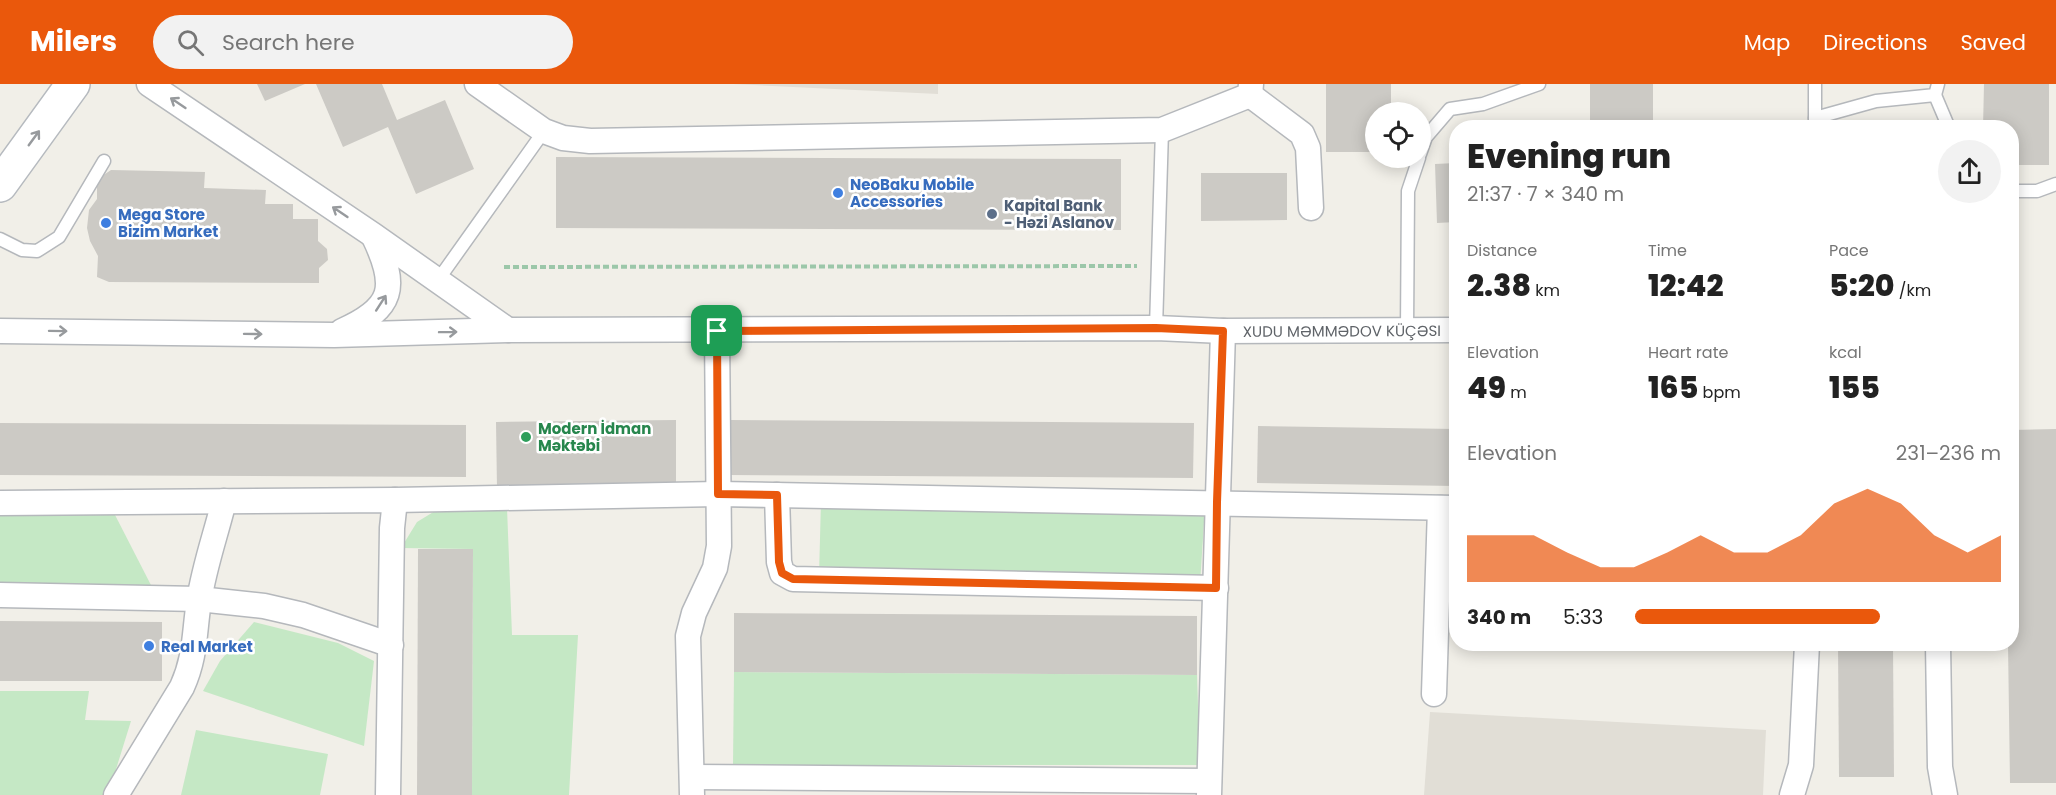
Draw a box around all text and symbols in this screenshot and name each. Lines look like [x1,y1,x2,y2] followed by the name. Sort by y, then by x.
[153,15,573,69] search box
[30,22,117,61] text: Milers
[174,26,207,59] icon: search
[222,27,355,58] text: Search here
[1744,28,1790,57] text: Map
[1823,28,1927,57] text: Directions
[1960,28,2026,57] text: Saved
[170,97,187,109] one-way arrow
[1365,102,1431,168] map controls
[1365,102,1431,168] button: locate
[28,130,40,146] one-way arrow
[1467,133,1671,180] text: Evening run
[1938,140,2001,203] button: share
[850,174,974,212] place label: NeoBaku Mobile Accessories
[1467,180,1624,208] text: 21:37 · 7 × 340 m
[831,186,845,200] marker: NeoBaku Mobile Accessories
[1004,195,1115,233] place label: Kapital Bank - Həzi Aslanov
[118,204,218,242] place label: Mega Store Bizim Market
[332,206,349,218] one-way arrow
[985,207,999,221] marker: Kapital Bank - Həzi Aslanov
[99,216,113,230] marker: Mega Store Bizim Market
[1467,239,1537,262] text: Distance
[1648,239,1687,262] text: Time
[1829,239,1869,262] text: Pace
[1467,264,1531,307] text: 2.38
[1648,264,1724,307] text: 12:42
[1829,264,1895,307] text: 5:20
[1531,279,1560,302] text: km
[1895,279,1931,302] text: /km
[375,295,387,312] one-way arrow
[691,305,742,356] pin
[700,314,733,347] icon: arrive
[1243,320,1441,341] street label: XUDU MƏMMƏDOV KÜÇƏSI
[48,326,68,337] one-way arrow
[438,326,458,338] one-way arrow
[243,328,263,340] one-way arrow
[1467,341,1539,364] text: Elevation
[1648,341,1728,364] text: Heart rate
[1829,341,1862,364] text: kcal
[1467,366,1506,409] text: 49
[1648,366,1698,409] text: 165
[1829,366,1880,409] text: 155
[1506,381,1527,404] text: m
[1698,381,1741,404] text: bpm
[538,418,651,456] place label: Modern İdman Məktəbi
[519,430,533,444] marker: Modern İdman Məktəbi
[1467,439,1557,467] text: Elevation
[1896,439,2001,467] text: 231–236 m
[1467,603,1531,631] text: 340 m
[1563,603,1603,631] text: 5:33
[161,636,253,657] place label: Real Market
[142,639,156,653] marker: Real Market

